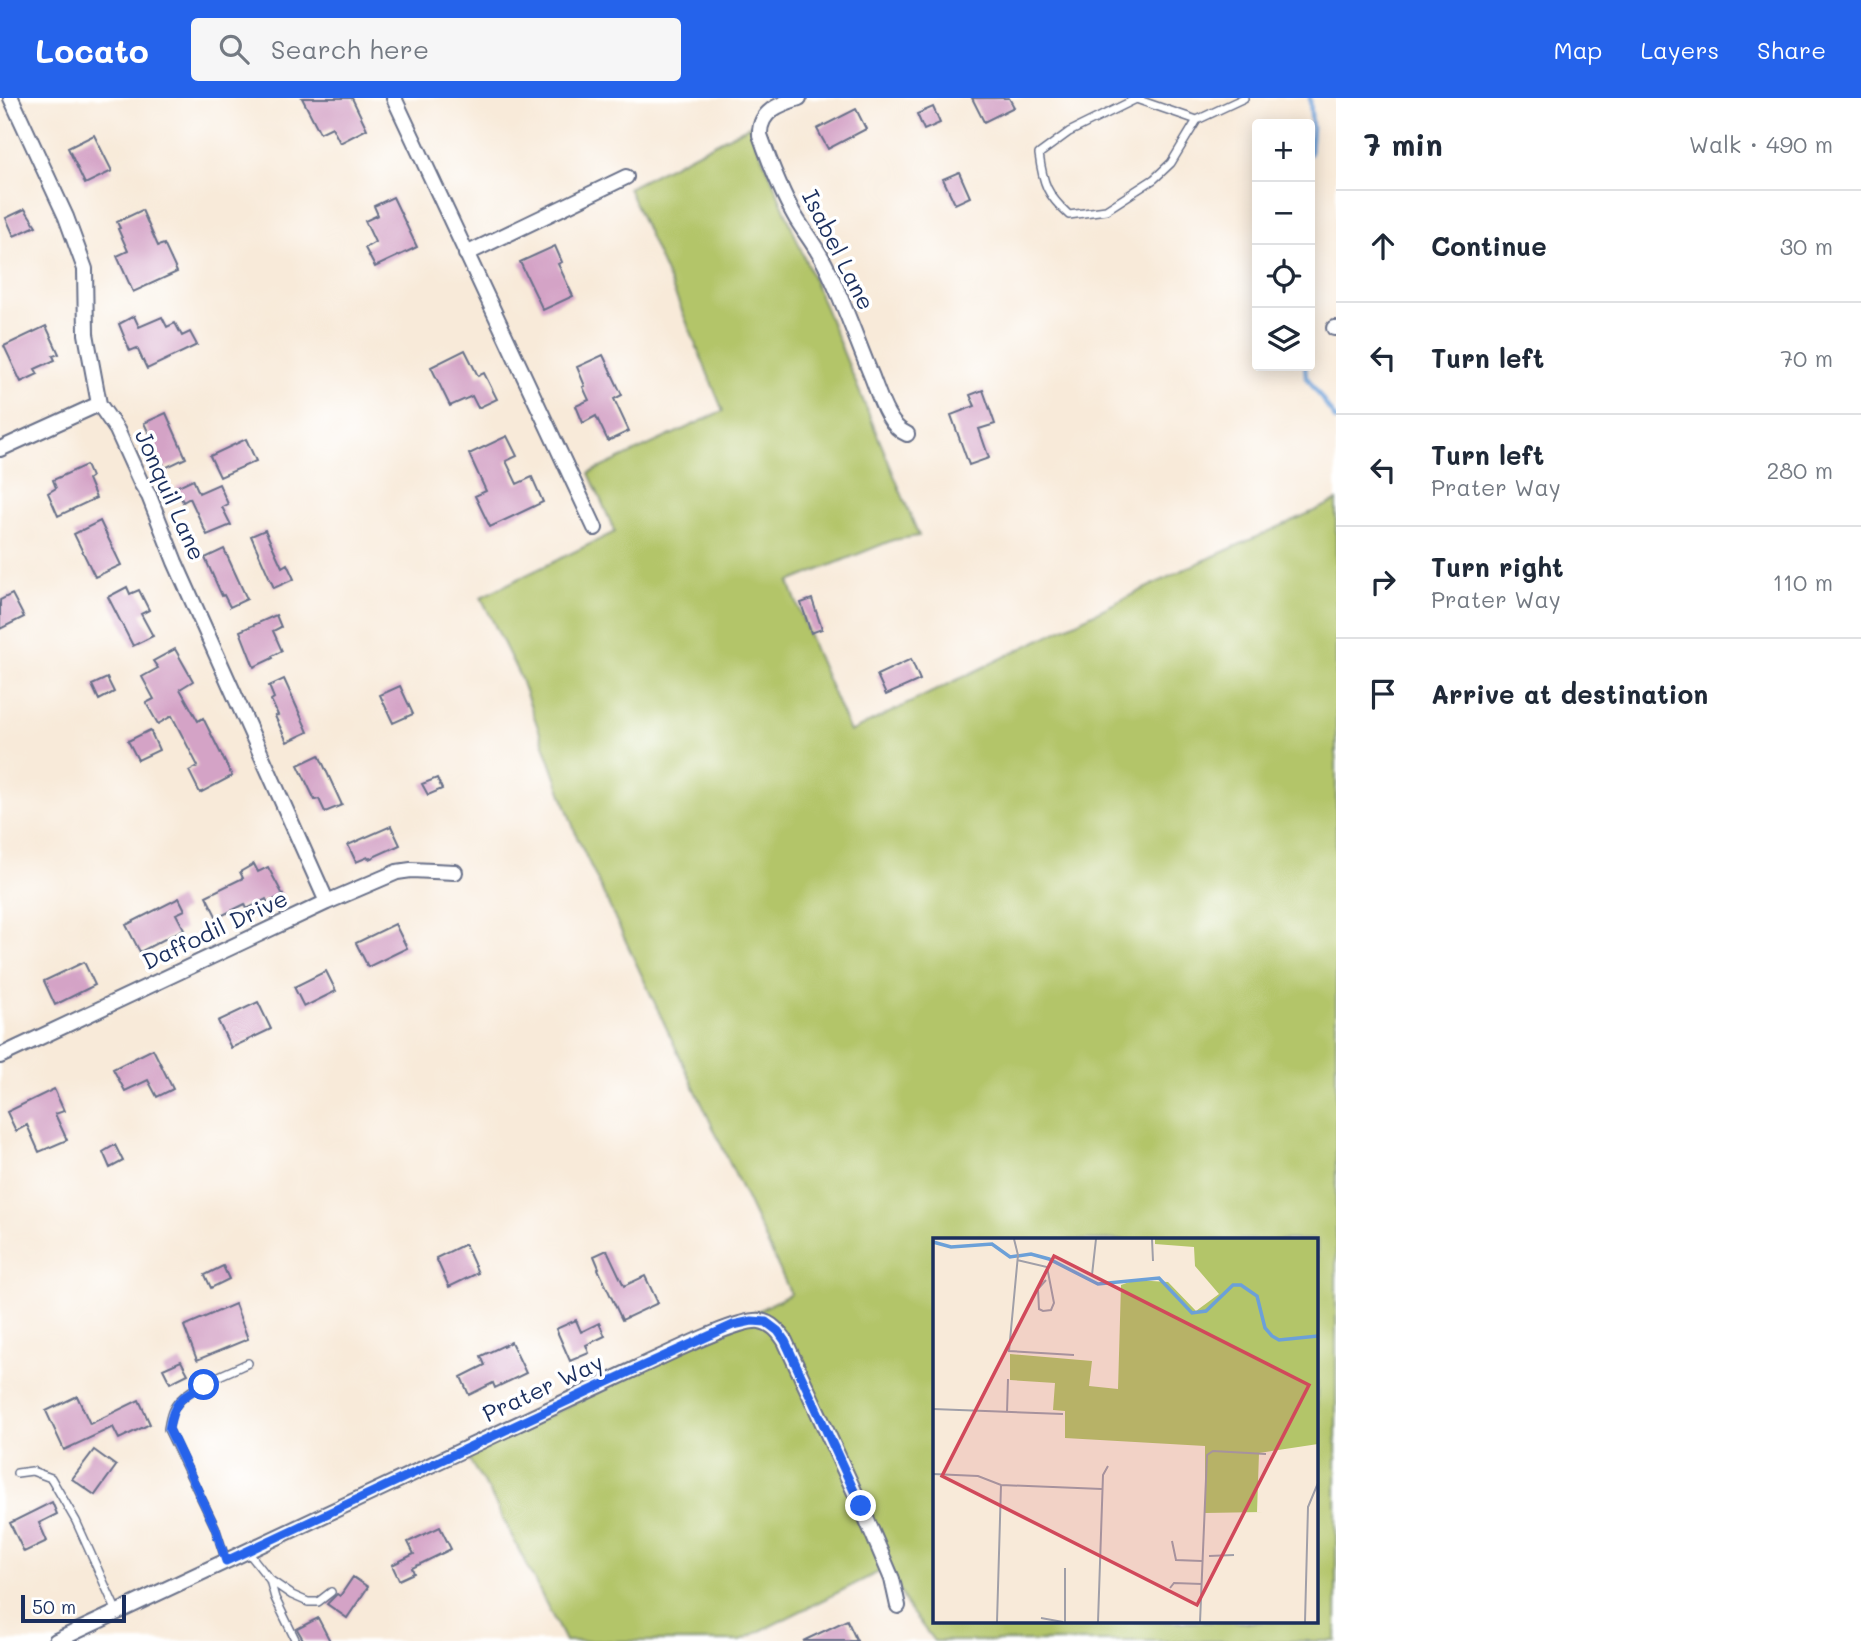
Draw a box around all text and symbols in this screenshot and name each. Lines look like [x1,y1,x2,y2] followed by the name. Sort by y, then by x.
[191,18,681,81] search box
[35,28,149,71] text: Locato
[215,30,253,68] icon: search
[271,32,429,66] text: Search here
[1554,34,1602,65] text: Map
[1640,34,1719,65] text: Layers
[1757,34,1826,65] text: Share
[1252,119,1315,371] map controls
[1252,119,1315,182] button: +
[1364,124,1443,164] text: 7 min
[1689,129,1833,159] text: Walk · 490 m
[1252,182,1315,245] button: −
[796,184,882,315] street label: Isabel Lane
[1364,227,1402,265] icon: ahead
[1431,229,1547,263] text: Continue
[1780,231,1833,261] text: 30 m
[1252,245,1315,308] button: locate
[1252,308,1315,371] button: layers
[1364,339,1402,377] icon: left
[1431,341,1544,375] text: Turn left
[1780,343,1833,373] text: 70 m
[129,425,213,565] street label: Jonquil Lane
[1431,438,1544,472] text: Turn left
[1364,451,1402,489] icon: left
[1766,455,1833,485] text: 280 m
[1431,472,1561,502] text: Prater Way
[1431,550,1564,584] text: Turn right
[1364,563,1402,601] icon: right
[1773,567,1833,597] text: 110 m
[1431,584,1561,614] text: Prater Way
[1364,675,1402,713] icon: arrive
[1431,677,1708,711] text: Arrive at destination
[137,882,292,976] street label: Daffodil Drive
[933,1238,1318,1624] inset map
[477,1346,608,1428] street label: Prater Way
[188,1369,219,1400] route start
[845,1490,876,1521] route end
[21,1592,126,1624] scale bar
[32,1594,76,1619] text: 50 m

